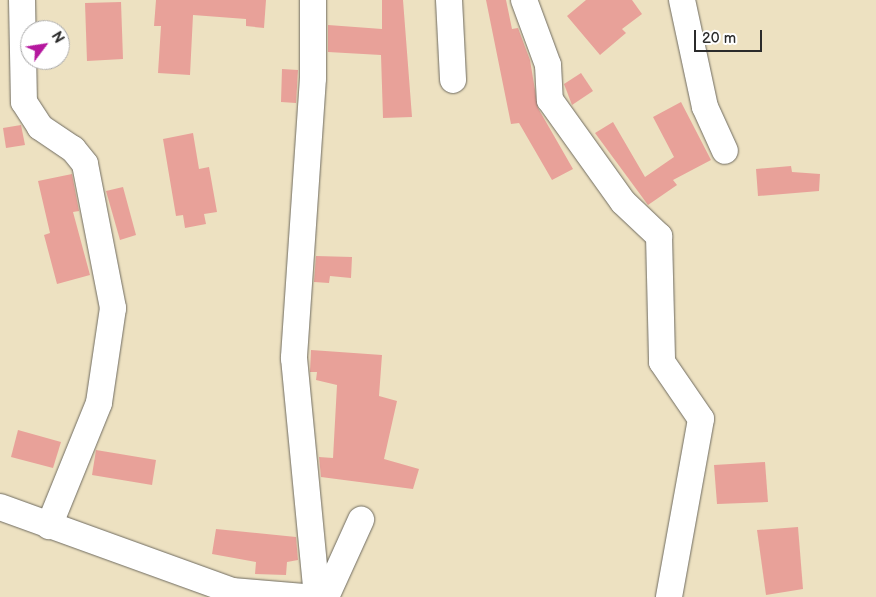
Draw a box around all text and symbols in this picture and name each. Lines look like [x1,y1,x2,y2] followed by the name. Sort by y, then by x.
[20,20,70,70] north arrow
[696,20,764,52] scale bar
[47,29,67,46] text: N
[702,29,736,48] text: 20 m

